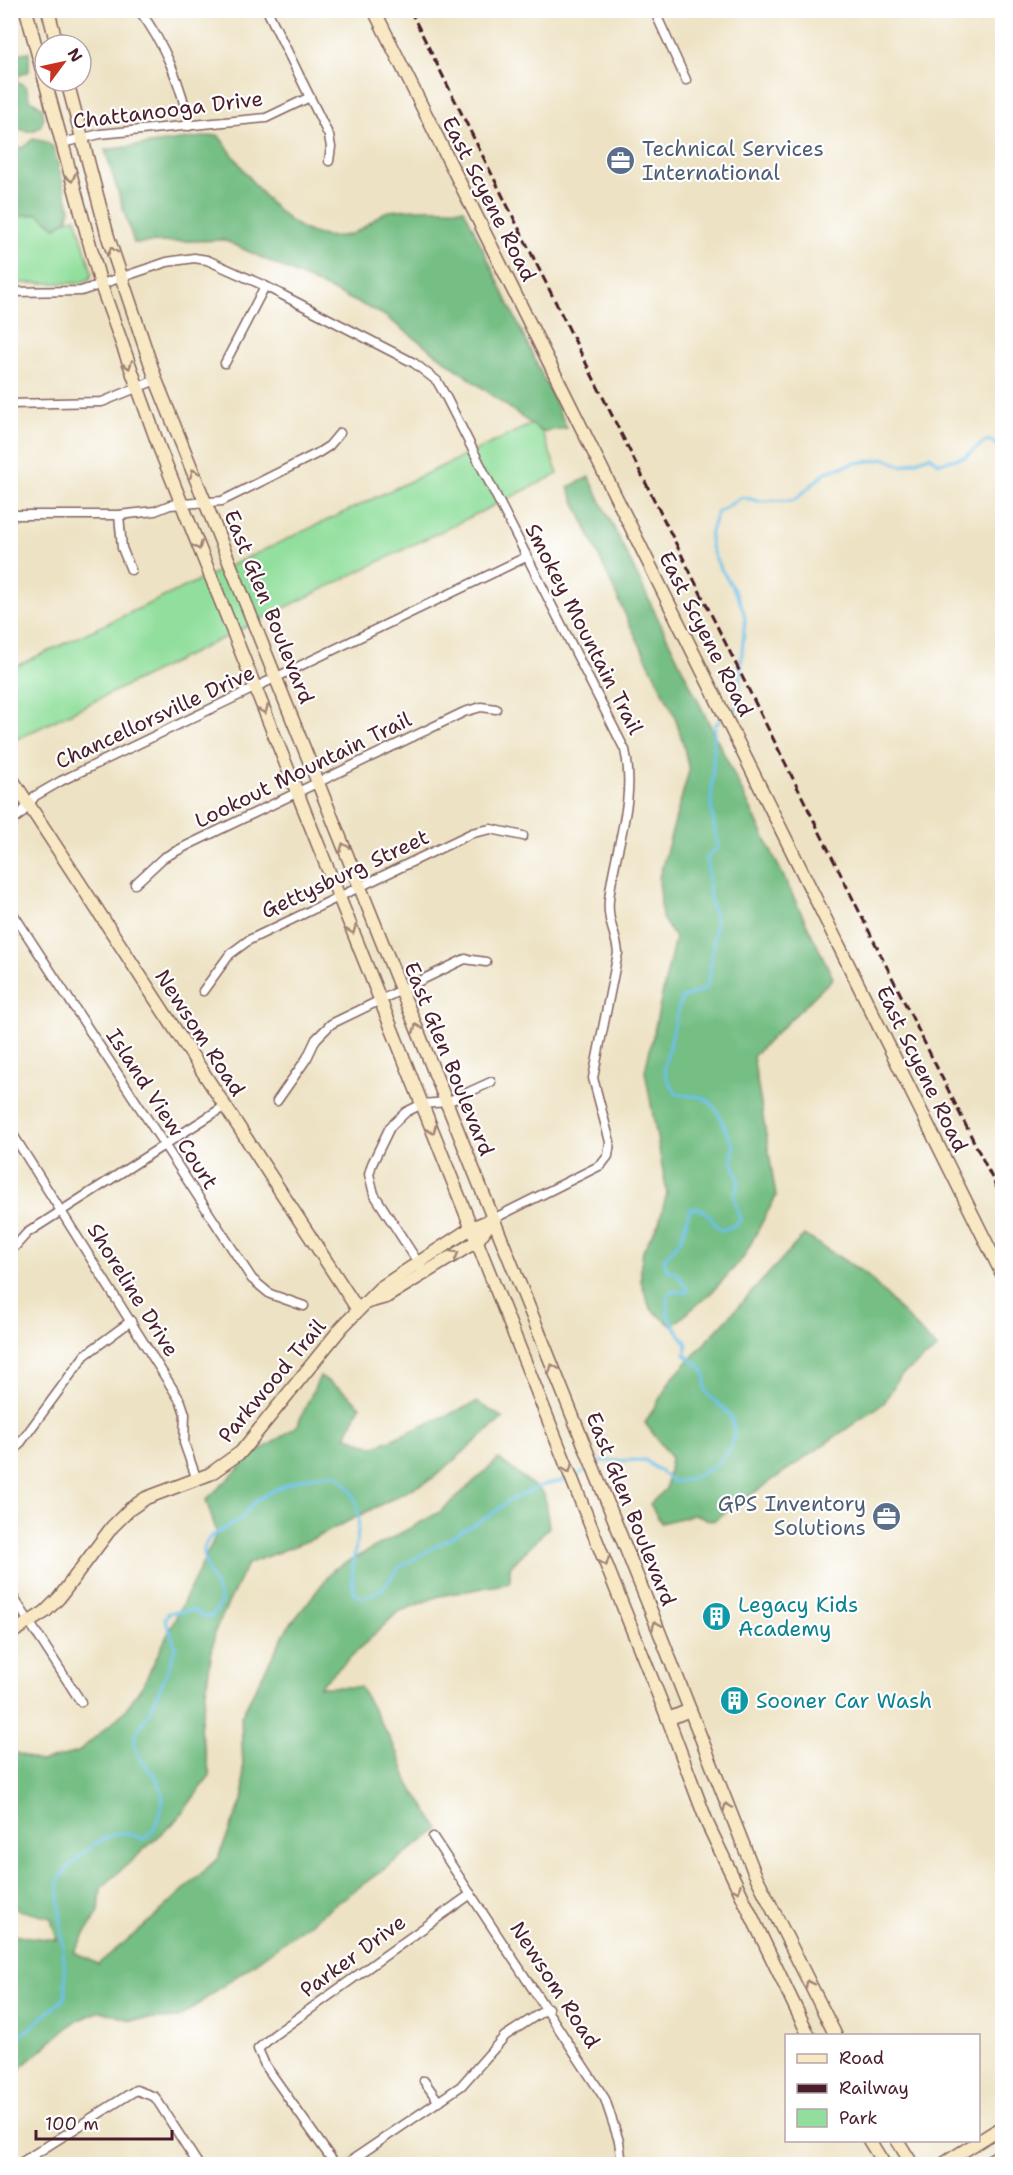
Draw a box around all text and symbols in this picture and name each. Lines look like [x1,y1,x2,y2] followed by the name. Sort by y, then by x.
[33,33,93,93] north arrow
[63,44,87,66] text: N
[71,84,265,136] street label: Chattanooga Drive
[435,112,543,286] street label: East Scyene Road
[642,135,824,187] place label: Technical Services International
[605,145,637,177] office icon: Technical Services International
[64,172,76,183] one-way arrow
[107,246,119,257] one-way arrow
[120,359,133,370] one-way arrow
[189,469,201,480] one-way arrow
[217,506,321,708] street label: East Glen Boulevard
[519,519,650,740] street label: Smokey Mountain Trail
[191,540,203,551] one-way arrow
[652,547,760,721] street label: East Scyene Road
[51,658,259,776] street label: Chancellorsville Drive
[256,704,269,715] one-way arrow
[190,705,417,835] street label: Lookout Mountain Trail
[257,823,433,925] street label: Gettysburg Street
[339,842,351,853] one-way arrow
[344,924,357,935] one-way arrow
[397,958,501,1160] street label: East Glen Boulevard
[148,964,252,1102] street label: Newsom Road
[870,981,974,1157] street label: East Scyene Road
[100,1023,224,1195] street label: Island View Court
[411,1023,424,1034] one-way arrow
[425,1124,437,1135] one-way arrow
[81,1218,185,1362] street label: Shoreline Drive
[449,1250,459,1261] one-way arrow
[212,1313,333,1449] street label: Parkwood Trail
[548,1363,560,1374] one-way arrow
[579,1408,683,1610] street label: East Glen Boulevard
[561,1463,573,1474] one-way arrow
[718,1490,866,1542] place label: GPS Inventory Solutions
[871,1500,903,1532] office icon: GPS Inventory Solutions
[598,1556,610,1567] one-way arrow
[738,1591,858,1643] place label: Legacy Kids Academy
[701,1601,733,1633] building icon: Legacy Kids Academy
[651,1620,663,1631] one-way arrow
[719,1685,751,1717] building icon: Sooner Car Wash
[756,1687,932,1715] place label: Sooner Car Wash
[722,1802,734,1813] one-way arrow
[730,1883,742,1894] one-way arrow
[294,1908,412,2004] street label: Parker Drive
[503,1916,607,2054] street label: Newsom Road
[804,1979,816,1990] one-way arrow
[785,2034,980,2142] legend
[839,2046,884,2070] text: Road
[839,2076,909,2100] text: Railway
[36,2103,172,2141] scale bar
[839,2106,878,2130] text: Park
[45,2112,99,2136] text: 100 m

